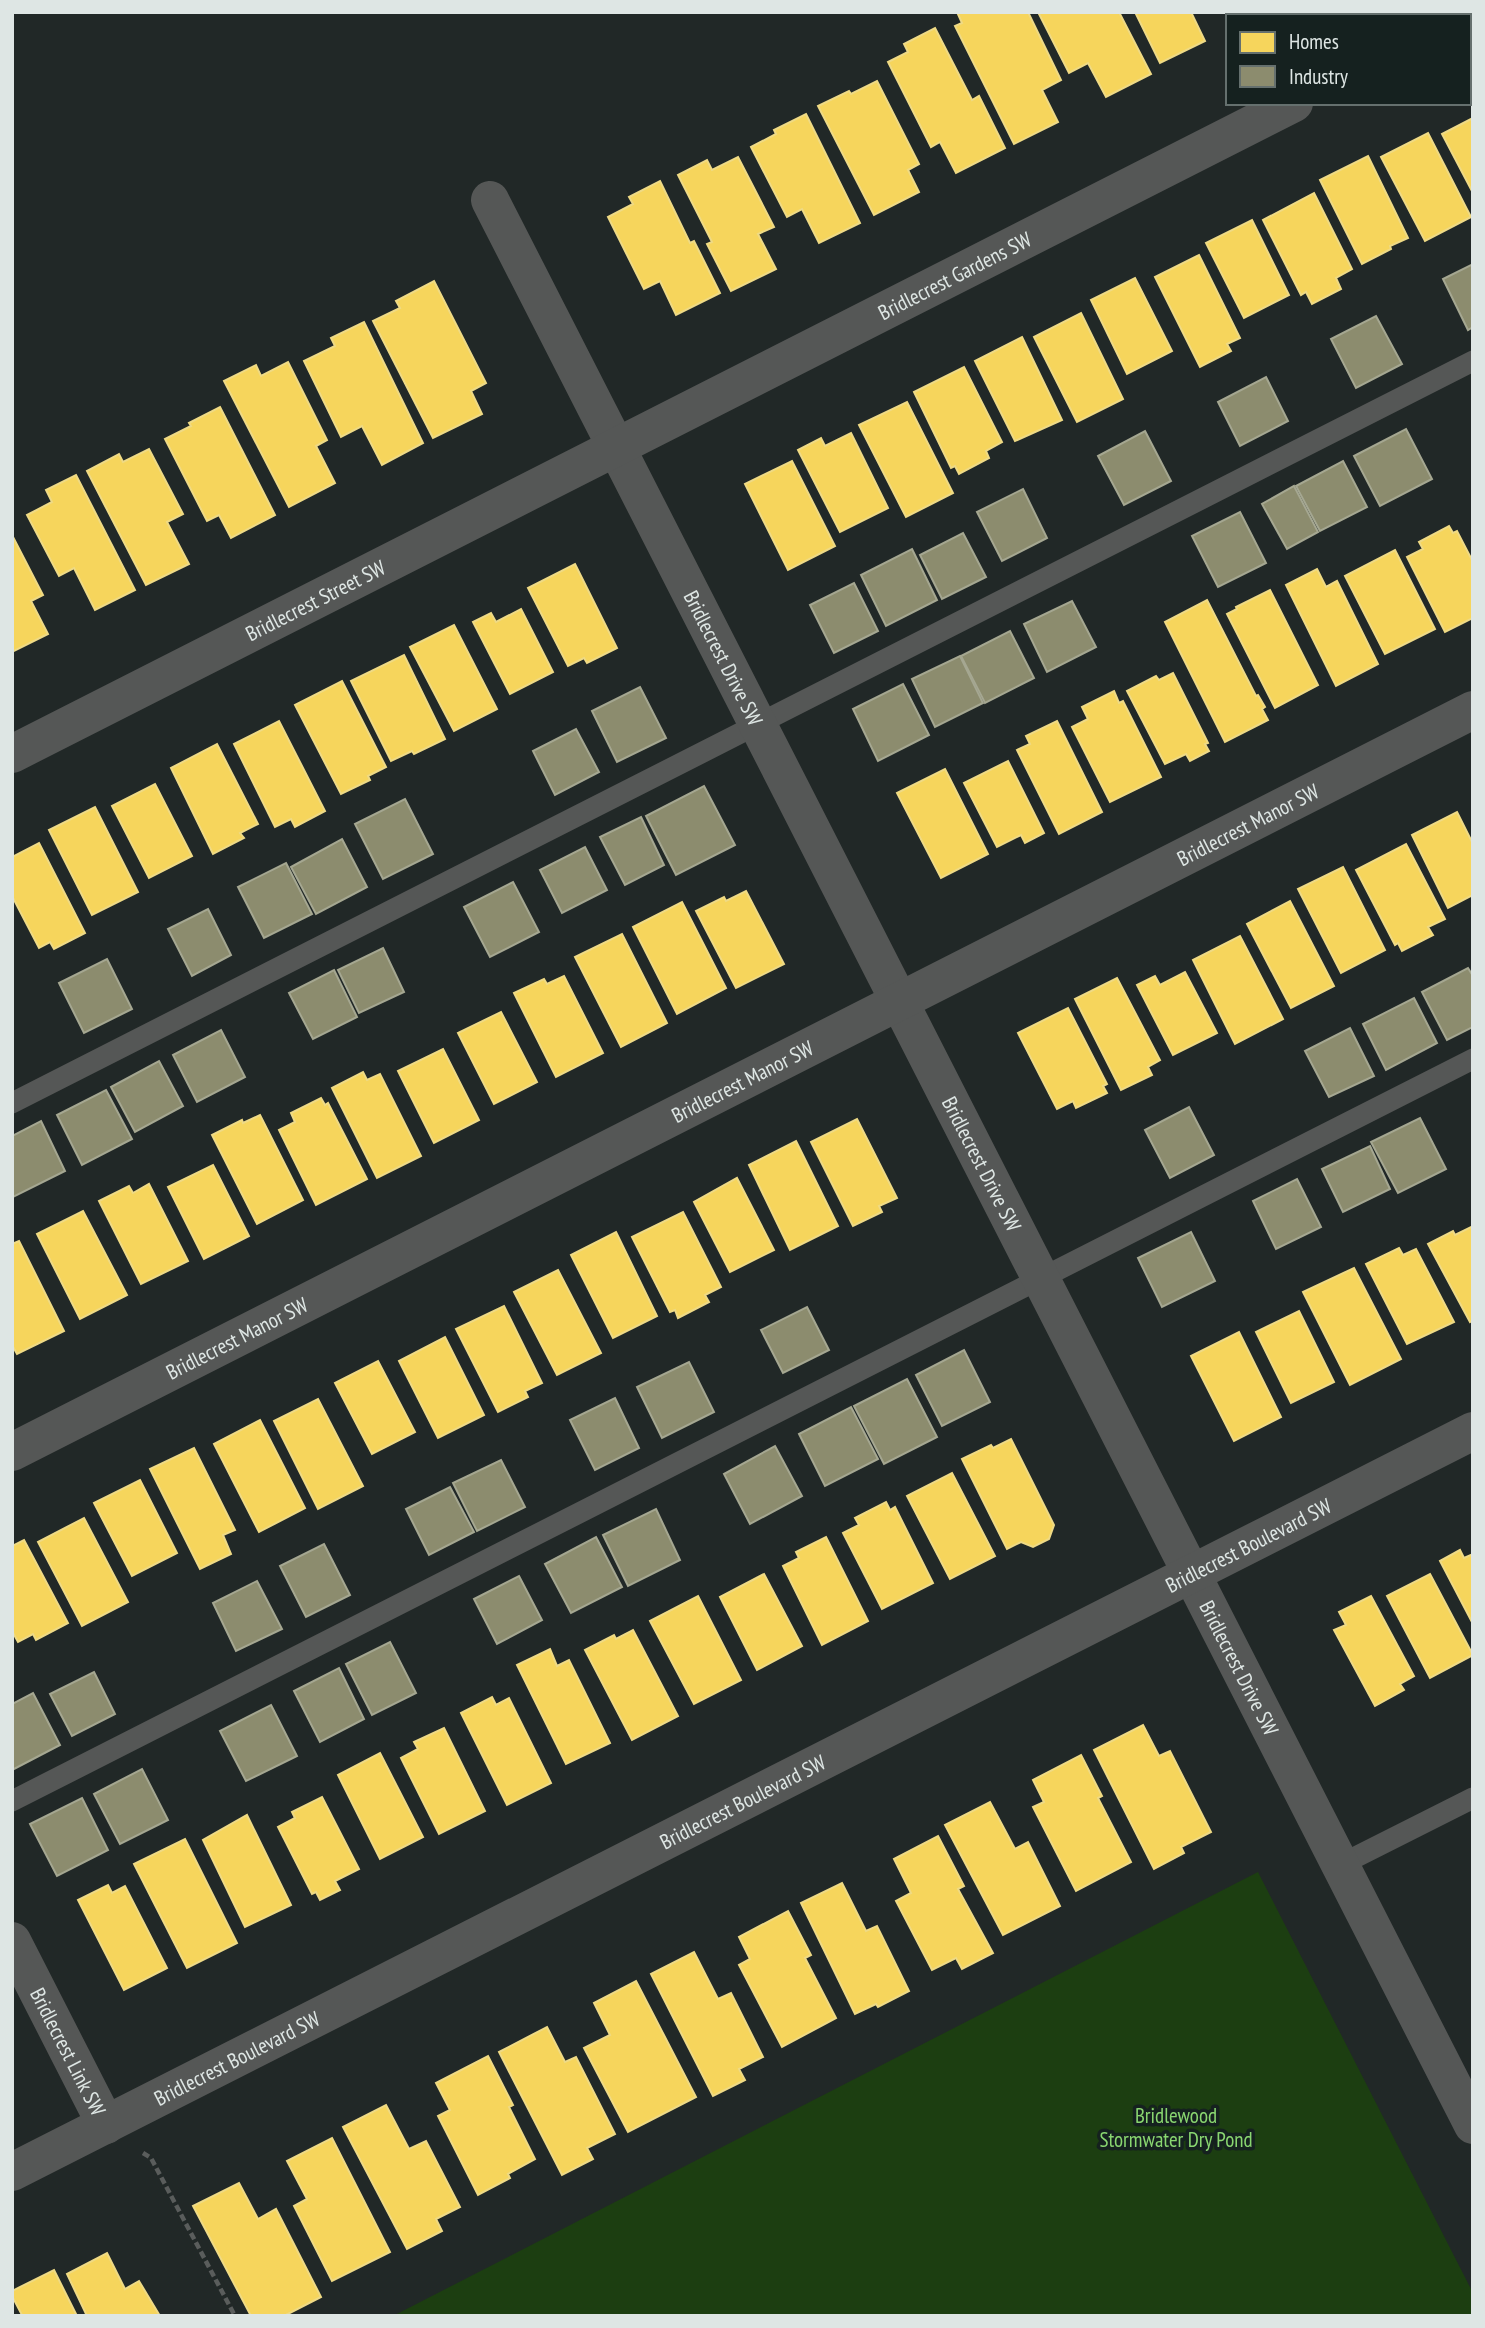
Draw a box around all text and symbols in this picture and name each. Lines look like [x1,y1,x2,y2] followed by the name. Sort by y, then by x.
[1226,14,1471,105] legend
[1289,28,1339,55] text: Homes
[1289,63,1348,90] text: Industry
[873,225,1036,326] street label: Bridlecrest Gardens SW
[241,553,390,647] street label: Bridlecrest Street SW
[678,586,769,730] street label: Bridlecrest Drive SW
[1172,777,1323,872] street label: Bridlecrest Manor SW
[667,1034,818,1128] street label: Bridlecrest Manor SW
[936,1092,1028,1236] street label: Bridlecrest Drive SW
[161,1291,312,1385] street label: Bridlecrest Manor SW
[1161,1492,1336,1598] street label: Bridlecrest Boulevard SW
[1194,1596,1285,1740] street label: Bridlecrest Drive SW
[655,1748,830,1855] street label: Bridlecrest Boulevard SW
[25,1983,112,2120] street label: Bridlecrest Link SW
[149,2005,324,2111] street label: Bridlecrest Boulevard SW
[1099,2102,1253,2153] park label: Bridlewood Stormwater Dry Pond

